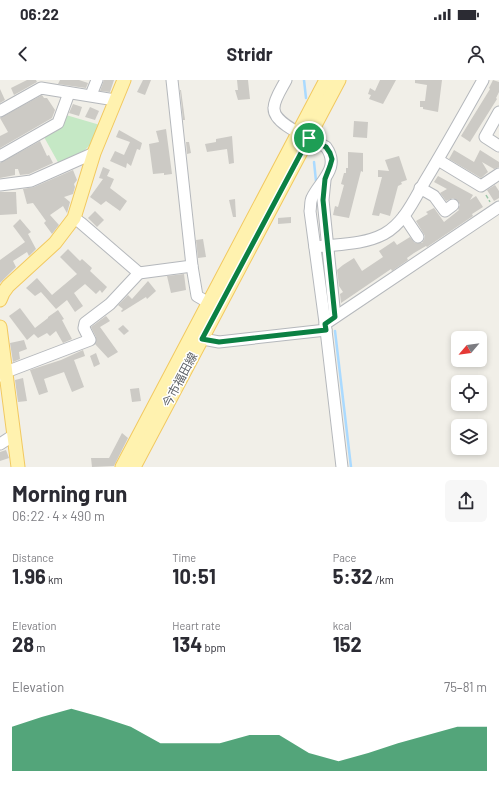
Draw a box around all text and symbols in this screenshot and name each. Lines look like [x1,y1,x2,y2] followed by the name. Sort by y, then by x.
[20,5,59,23] text: 06:22
[12,43,34,65] icon: back
[226,43,273,65] text: Stridr
[465,43,487,65] icon: person
[292,121,326,155] pin
[298,127,320,149] icon: arrive
[451,331,487,367] north arrow
[451,331,487,455] map controls
[159,350,199,409] street label: 今市福田線
[451,375,487,411] button: locate
[451,419,487,455] button: layers
[12,480,127,506] text: Morning run
[445,480,487,522] button: share
[12,508,105,524] text: 06:22 · 4 × 490 m
[12,551,54,564] text: Distance
[172,551,196,564] text: Time
[333,551,356,564] text: Pace
[12,564,46,588] text: 1.96
[172,564,216,588] text: 10:51
[333,564,373,588] text: 5:32
[46,573,63,586] text: km
[373,573,394,586] text: /km
[12,619,56,632] text: Elevation
[172,619,221,632] text: Heart rate
[333,619,352,632] text: kcal
[12,632,34,656] text: 28
[172,632,202,656] text: 134
[333,632,362,656] text: 152
[34,641,45,654] text: m
[202,641,226,654] text: bpm
[12,679,64,695] text: Elevation
[444,679,487,695] text: 75–81 m

